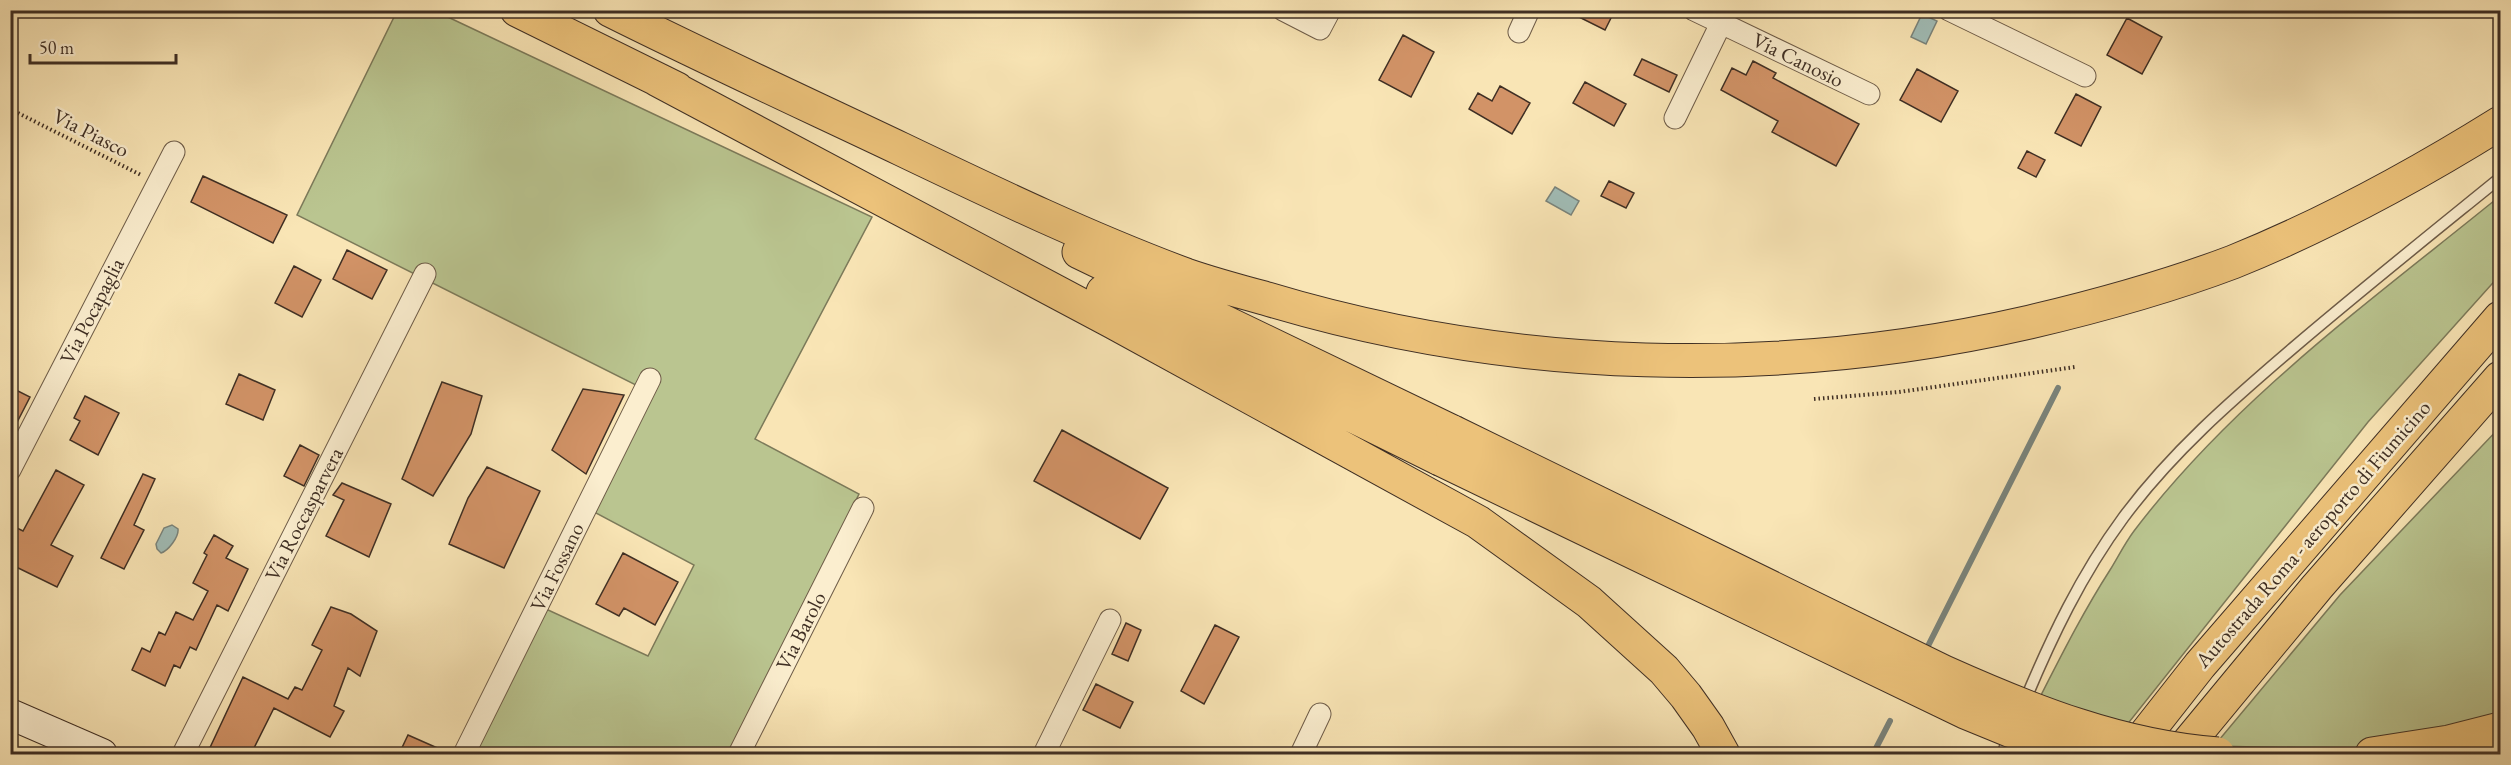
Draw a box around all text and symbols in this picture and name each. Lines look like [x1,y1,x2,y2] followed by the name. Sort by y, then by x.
[1748,26,1848,93] street label: Via Canosio
[30,27,176,65] scale bar
[39,36,74,59] text: 50 m
[49,102,134,163] street label: Via Piasco
[53,253,130,368] street label: Via Pocapaglia
[2188,394,2436,674] street label: Autostrada Roma - aeroporto di Fiumicino
[258,442,349,585] street label: Via Roccasparvera
[524,518,590,616] street label: Via Fossano
[769,587,832,675] street label: Via Barolo

